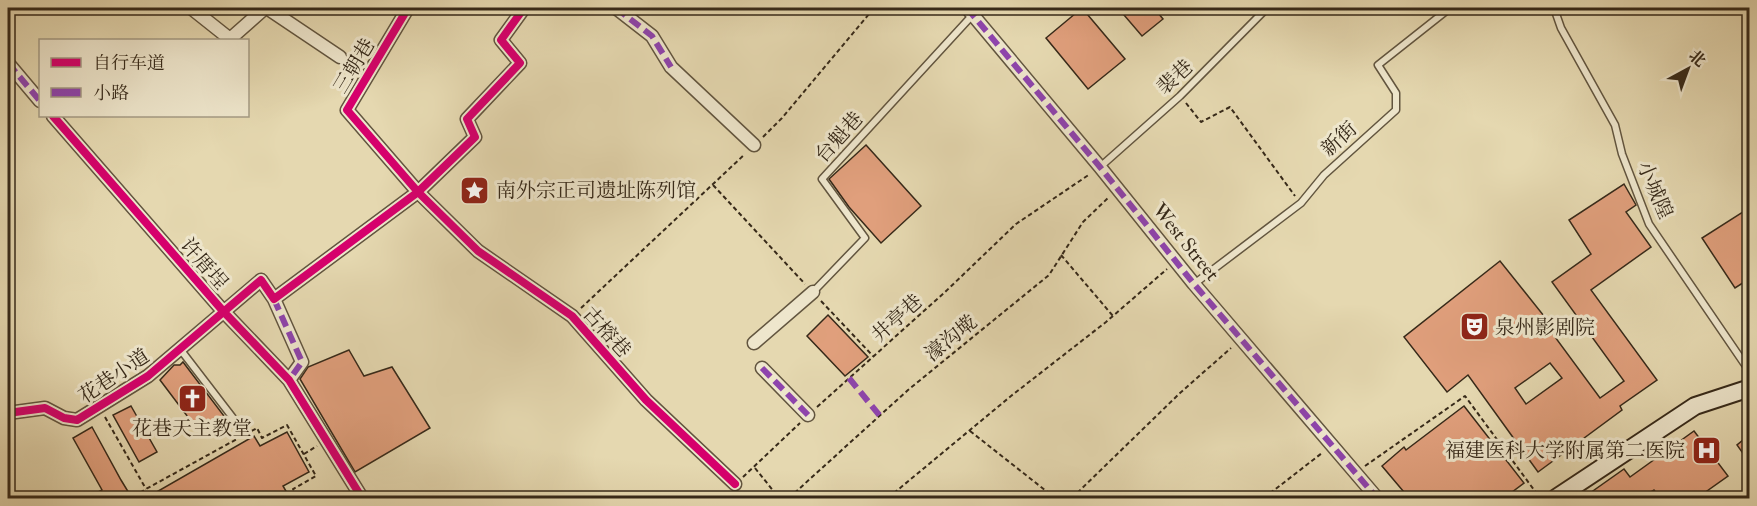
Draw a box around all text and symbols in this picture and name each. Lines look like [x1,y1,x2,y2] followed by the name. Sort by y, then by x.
[328,34,380,98] street label: 三朝巷
[39,39,249,117] legend
[1658,39,1718,99] north arrow
[1685,46,1710,71] text: 北
[93,52,165,75] text: 自行车道
[1152,54,1198,100] street label: 裴巷
[93,82,129,105] text: 小路
[810,106,868,168] street label: 台魁巷
[1316,116,1362,162] street label: 新街
[1632,158,1678,222] street label: 小城隍
[459,174,491,206] place icon: 南外宗正司遗址陈列馆
[496,178,696,203] place label: 南外宗正司遗址陈列馆
[1146,197,1225,286] street label: West Street
[175,233,233,295] street label: 许厝埕
[866,289,928,347] street label: 井亭巷
[578,301,636,363] street label: 古榕巷
[920,309,982,367] street label: 濠沟墘
[1458,311,1490,343] theatre icon: 泉州影剧院
[1495,315,1595,340] place label: 泉州影剧院
[74,343,154,409] street label: 花巷小道
[176,382,208,414] church icon: 花巷天主教堂
[132,416,252,441] place label: 花巷天主教堂
[1690,434,1722,466] hospital icon: 福建医科大学附属第二医院
[1445,438,1685,463] place label: 福建医科大学附属第二医院

